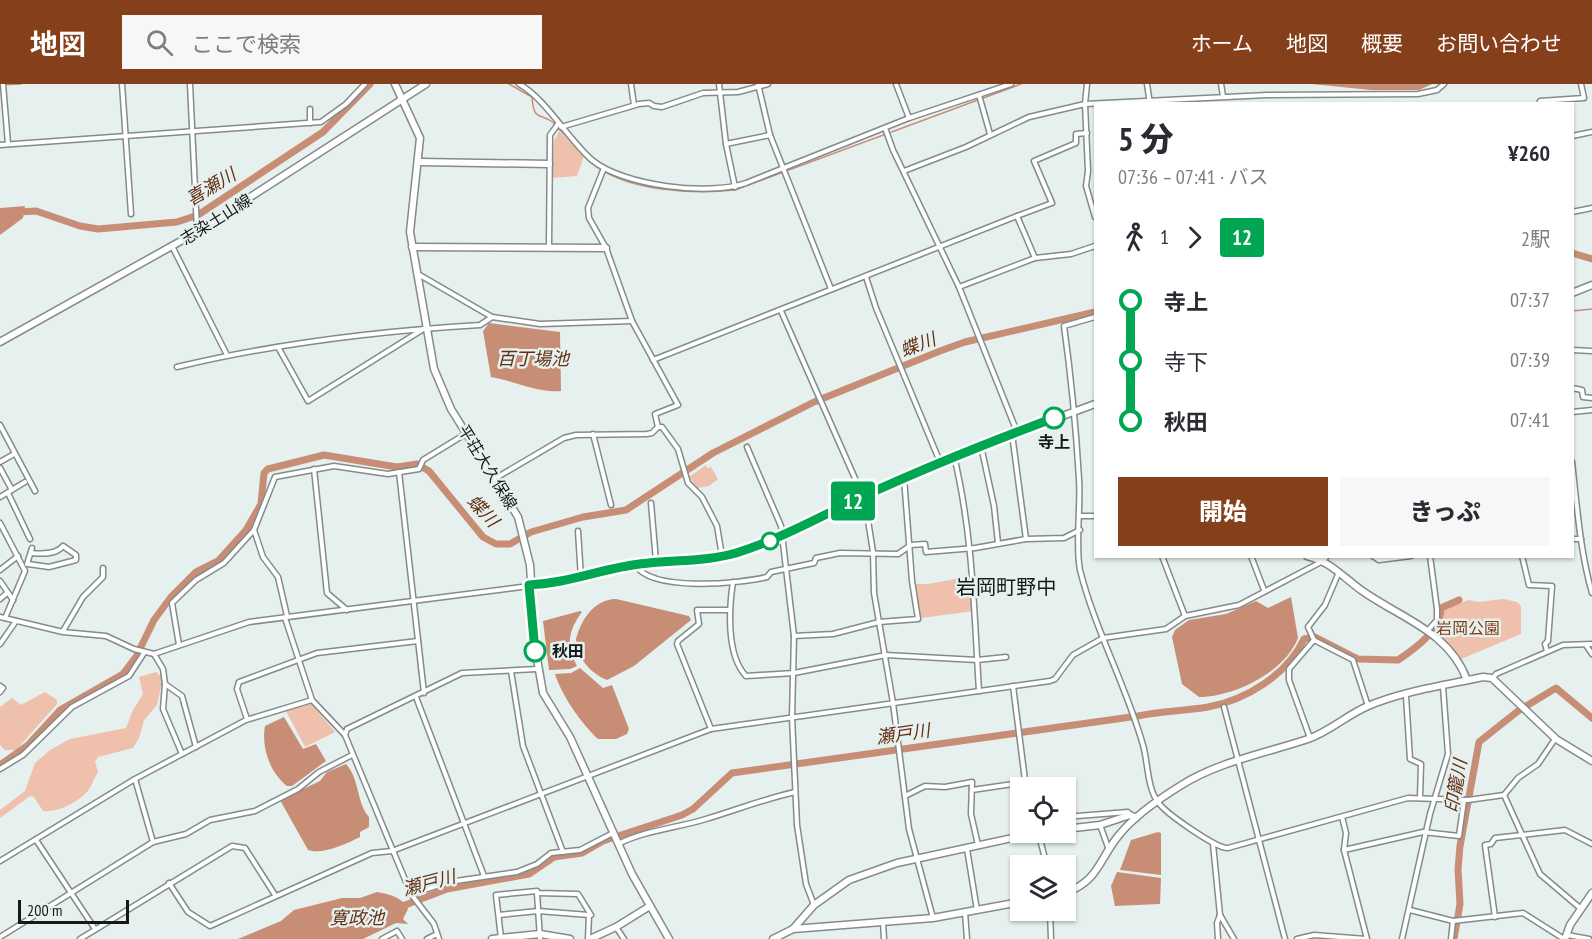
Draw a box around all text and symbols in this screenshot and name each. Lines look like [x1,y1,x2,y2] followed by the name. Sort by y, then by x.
[122,15,542,69] search box
[30,25,86,62] text: 地図
[143,26,176,59] icon: search
[191,30,301,58] text: ここで検索
[1191,30,1253,57] text: ホーム
[1286,30,1328,57] text: 地図
[1361,30,1403,57] text: 概要
[1436,30,1562,57] text: お問い合わせ
[1118,117,1174,160] text: 5 分
[1508,139,1550,167] text: ¥260
[182,162,242,210] water label: 喜瀬川
[1118,164,1269,190] text: 07:36 – 07:41 · バス
[177,189,255,249] street label: 志染土山線
[1118,221,1151,254] icon: walk
[1178,221,1211,254] icon: forward
[1160,224,1169,250] text: 1
[1232,224,1252,251] text: 12
[1521,226,1550,252] text: 2駅
[1510,287,1550,313] text: 07:37
[1164,288,1208,316] text: 寺上
[897,327,941,362] water label: 蝶川
[497,347,571,370] water label: 百丁場池
[1510,347,1550,373] text: 07:39
[1164,348,1208,376] text: 寺下
[1043,407,1065,429] marker: 寺上
[1510,407,1550,433] text: 07:41
[1164,408,1208,436] text: 秋田
[454,421,522,513] street label: 平荘大久保線
[1038,432,1070,452] place label: 寺上
[1118,477,1328,546] button: 開始
[1340,477,1550,546] button: きっぷ
[826,482,880,520] line badge: 12
[843,488,863,515] text: 12
[463,490,505,533] water label: 蝶川
[761,532,779,550] unlabelled marker
[956,574,1056,600] district label: 岩岡町野中
[1436,618,1500,638] park label: 岩岡公園
[524,640,546,662] marker: 秋田
[552,641,584,661] place label: 秋田
[875,718,933,749] water label: 瀬戸川
[1439,755,1472,814] water label: 印籠川
[1010,777,1076,921] map controls
[1010,777,1076,843] button: locate
[1010,855,1076,921] button: layers
[400,864,460,901] water label: 瀬戸川
[18,897,129,924] scale bar
[27,900,62,920] text: 200 m
[330,906,386,929] water label: 寛政池

